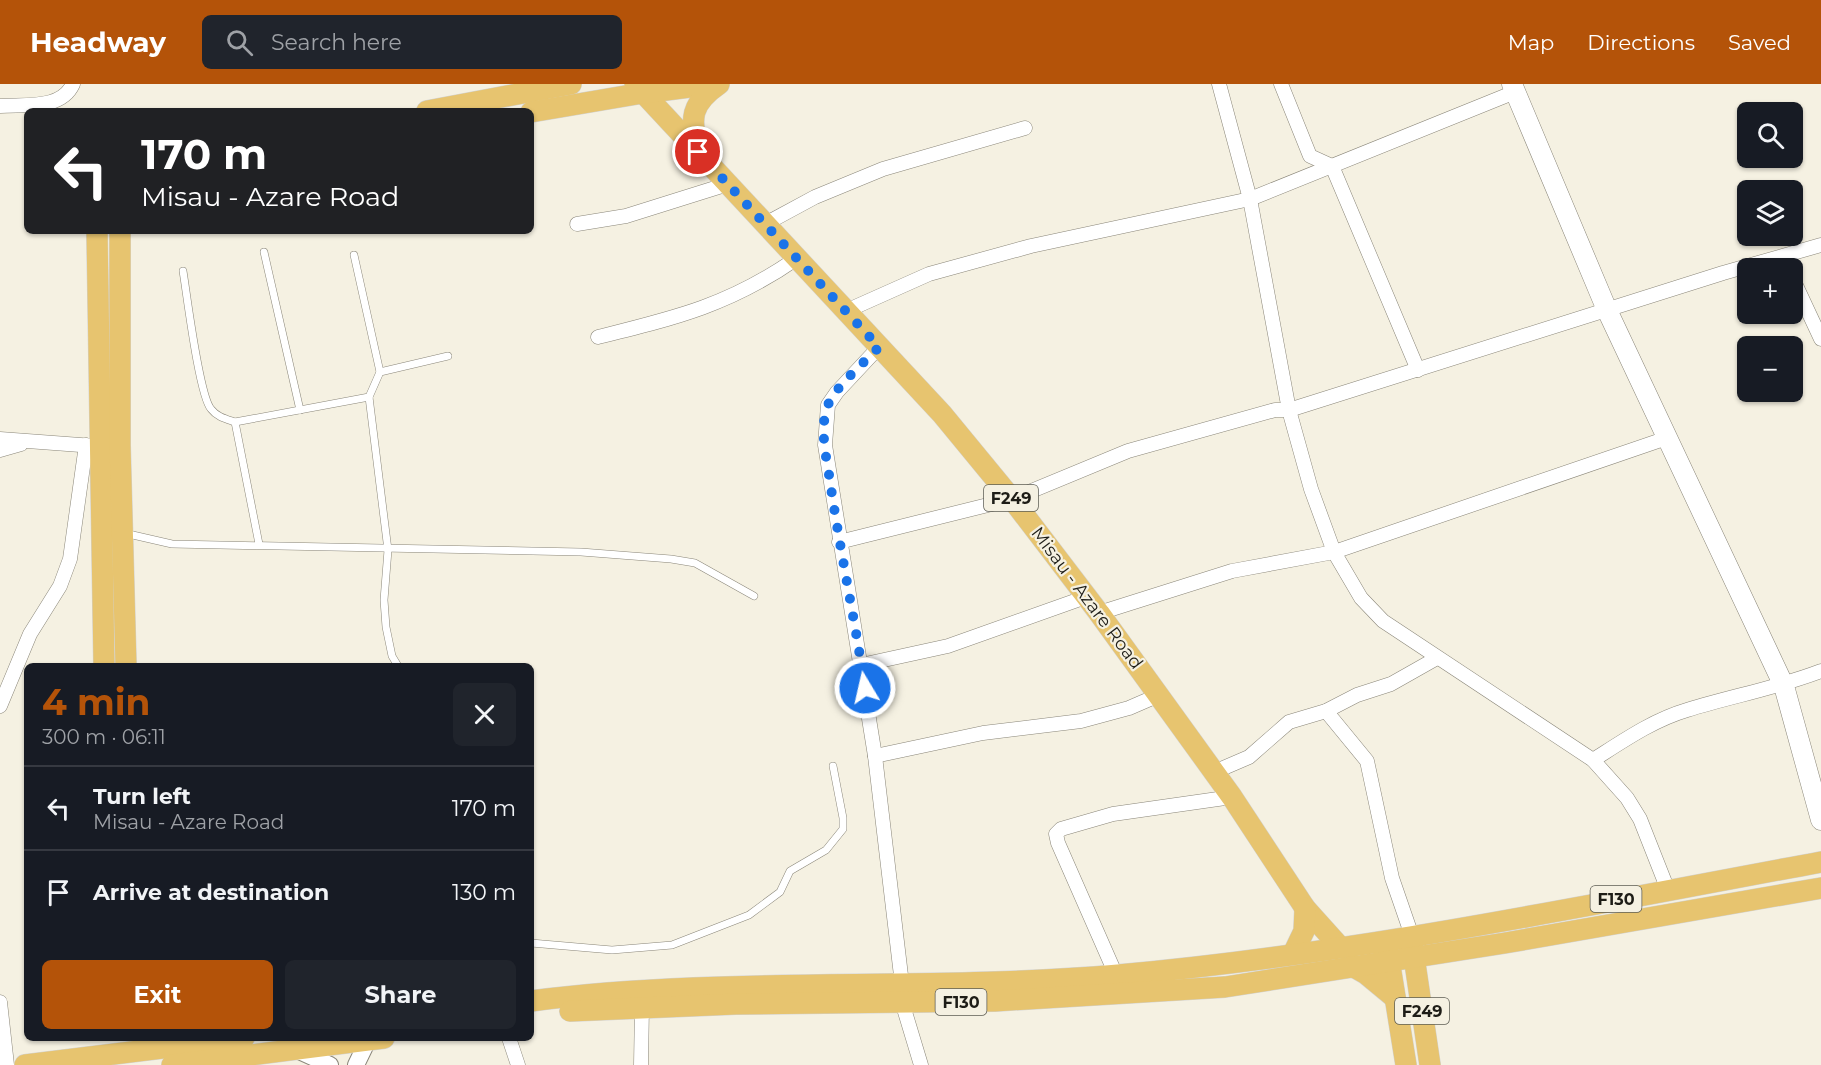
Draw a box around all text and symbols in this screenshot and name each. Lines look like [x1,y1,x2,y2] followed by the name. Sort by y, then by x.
[202,15,622,69] search box
[30,25,166,59] text: Headway
[223,26,256,59] icon: search
[271,29,402,56] text: Search here
[1508,30,1554,55] text: Map
[1587,30,1695,55] text: Directions
[1728,30,1791,55] text: Saved
[1737,102,1803,402] map controls
[1737,102,1803,168] button: search
[672,126,723,177] pin
[141,128,267,180] text: 170 m
[42,132,120,210] icon: left
[681,135,714,168] icon: arrive
[141,180,399,213] text: Misau - Azare Road
[1737,180,1803,246] button: layers
[1737,258,1803,324] button: +
[1737,336,1803,402] button: −
[984,485,1038,511] road number: F249
[1026,523,1148,673] street label: Misau - Azare Road
[833,656,897,720] position arrow
[42,680,150,724] text: 4 min
[453,683,516,746] button: close
[42,725,166,749] text: 300 m · 06:11
[93,783,191,810] text: Turn left
[42,792,75,825] icon: left
[452,795,516,822] text: 170 m
[93,810,284,834] text: Misau - Azare Road
[42,876,75,909] icon: arrive
[93,879,329,906] text: Arrive at destination
[452,879,516,906] text: 130 m
[1590,886,1642,912] road number: F130
[42,960,273,1029] button: Exit
[285,960,516,1029] button: Share
[936,989,986,1015] road number: F130
[1395,998,1449,1024] road number: F249

